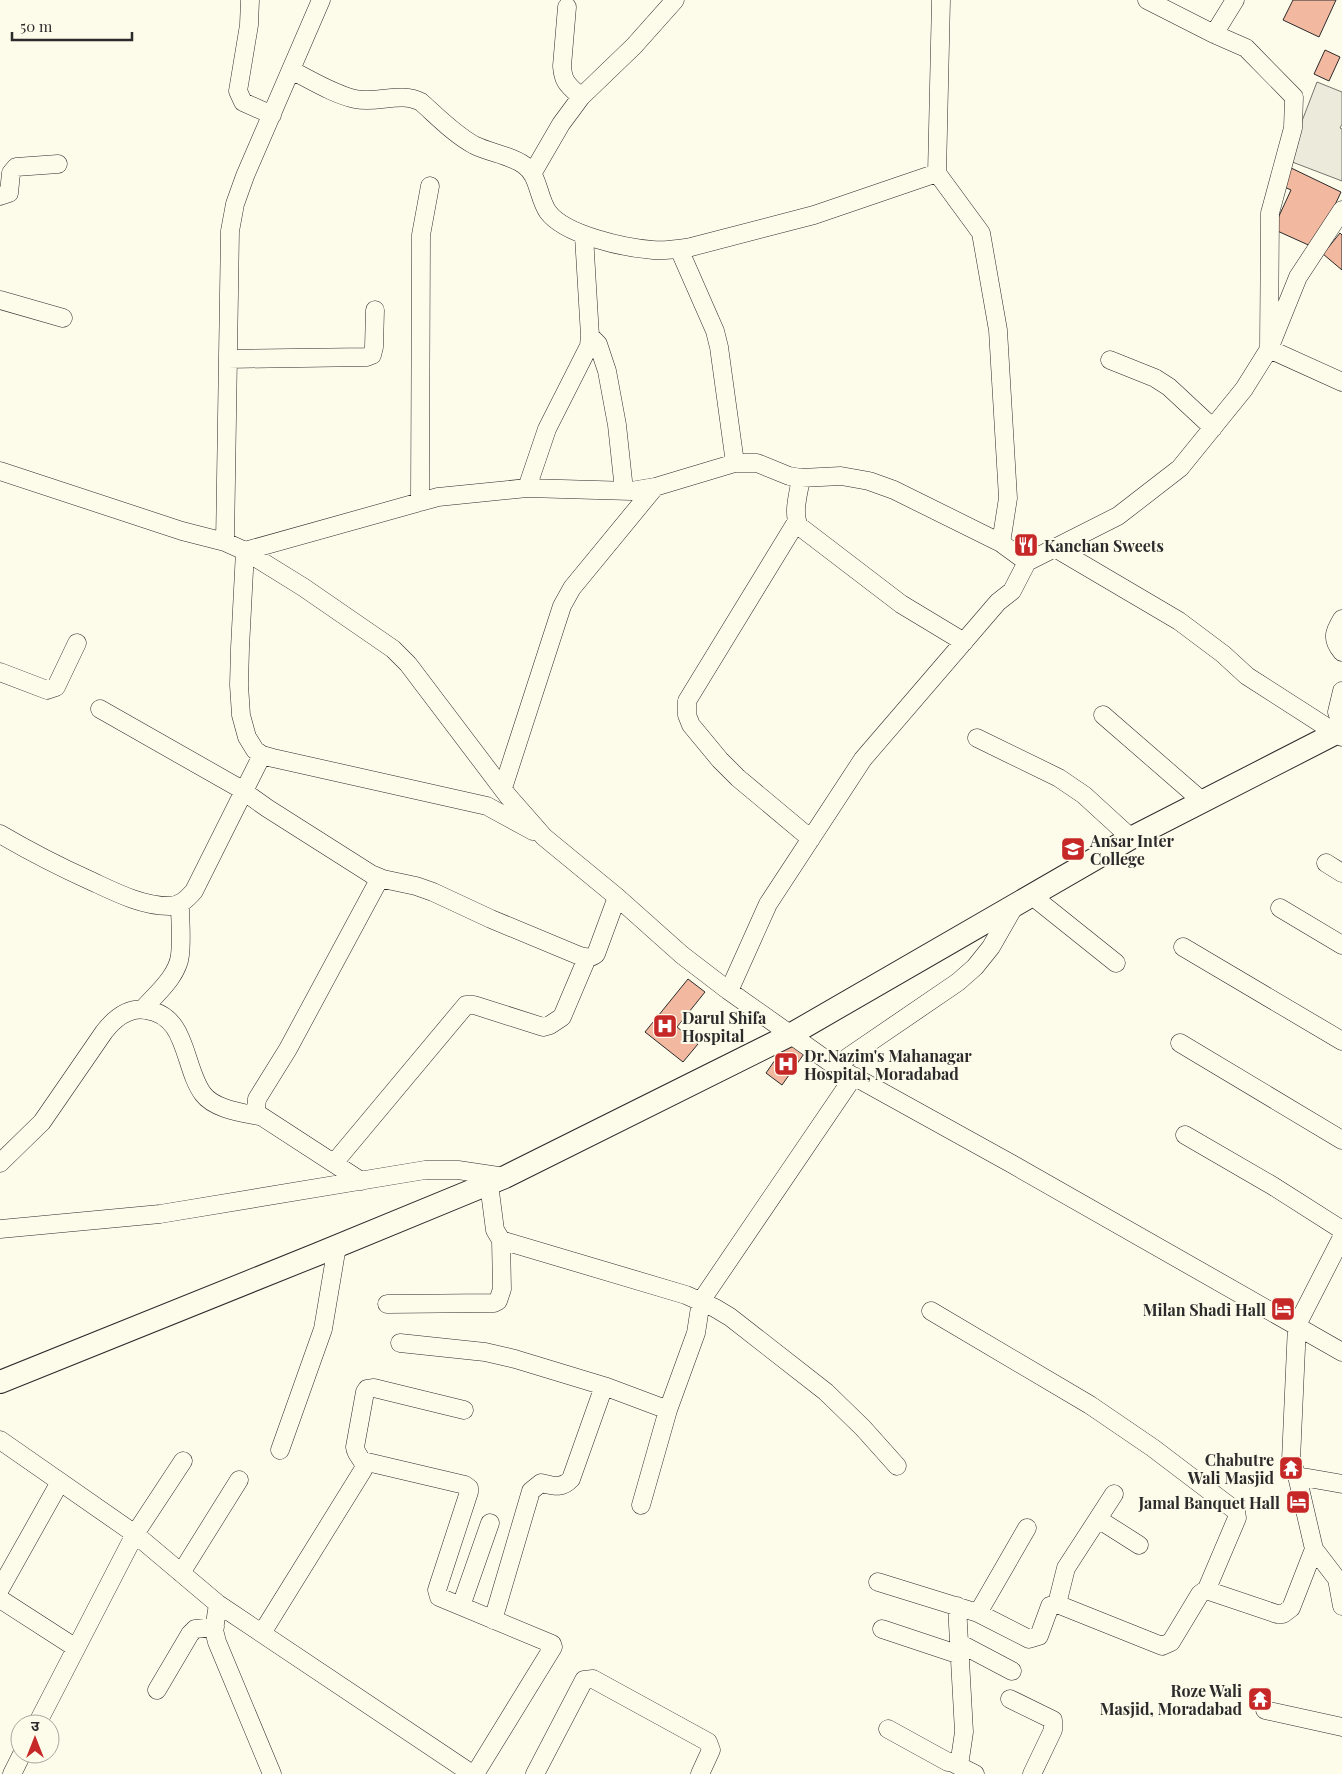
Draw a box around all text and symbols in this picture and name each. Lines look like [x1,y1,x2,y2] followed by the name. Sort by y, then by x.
[12,10,132,42] scale bar
[20,16,53,36] text: 50 m
[1013,532,1039,558] restaurant icon: Kanchan Sweets
[1044,535,1164,556] place label: Kanchan Sweets
[1089,830,1174,869] place label: Ansar Inter College
[1060,836,1086,862] school or university icon: Ansar Inter College
[682,1007,767,1046] place label: Darul Shifa Hospital
[652,1013,678,1039] hospital icon: Darul Shifa Hospital
[804,1045,972,1084] place label: Dr.Nazim's Mahanagar Hospital, Moradabad
[773,1051,799,1077] hospital icon: Dr.Nazim's Mahanagar Hospital, Moradabad
[1270,1296,1296,1322] hotel icon: Milan Shadi Hall
[1143,1299,1266,1320] place label: Milan Shadi Hall
[1187,1449,1274,1488] place label: Chabutre Wali Masjid
[1278,1455,1304,1481] temple icon: Chabutre Wali Masjid
[1285,1489,1311,1515] hotel icon: Jamal Banquet Hall
[1137,1492,1280,1513] place label: Jamal Banquet Hall
[1100,1680,1242,1719] place label: Roze Wali Masjid, Moradabad
[1247,1686,1273,1712] temple icon: Roze Wali Masjid, Moradabad
[10,1714,60,1764] north arrow
[31,1716,40,1735] text: उ

